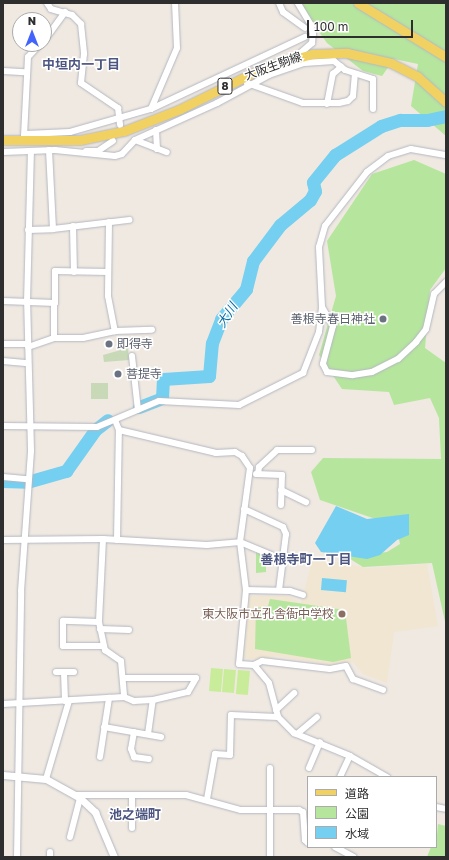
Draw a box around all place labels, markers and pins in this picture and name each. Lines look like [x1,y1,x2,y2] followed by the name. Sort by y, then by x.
[291,312,375,326] place label: 善根寺春日神社
[378,314,388,324] marker: 善根寺春日神社
[117,337,153,351] place label: 即得寺
[104,339,114,349] marker: 即得寺
[126,367,162,381] place label: 菩提寺
[113,369,123,379] marker: 菩提寺
[202,607,334,621] place label: 東大阪市立孔舎衙中学校
[337,609,347,619] marker: 東大阪市立孔舎衙中学校

